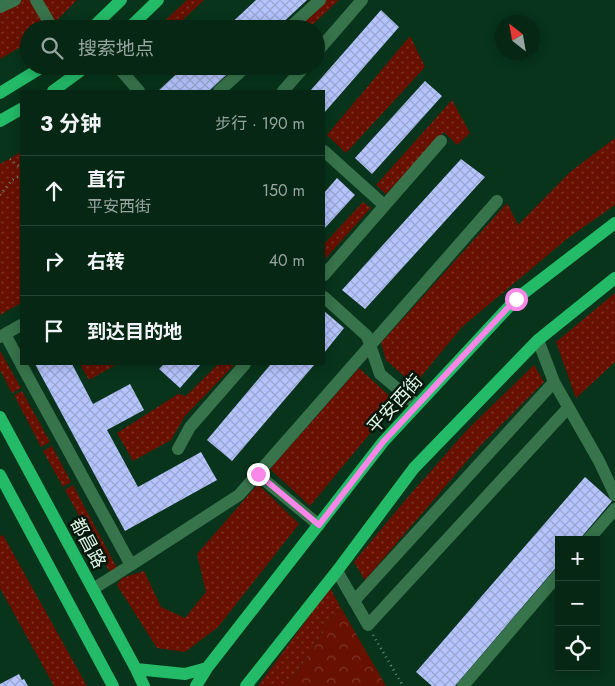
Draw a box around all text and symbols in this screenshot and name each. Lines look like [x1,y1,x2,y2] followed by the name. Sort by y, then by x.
[495,15,540,60] north arrow
[20,20,325,75] search box
[38,34,66,62] icon: search
[78,35,154,62] text: 搜索地点
[40,109,101,139] text: 3 分钟
[215,112,305,135] text: 步行 · 190 m
[87,166,125,193] text: 直行
[40,177,68,205] icon: ahead
[262,179,305,202] text: 150 m
[87,195,151,218] text: 平安西街
[40,247,68,275] icon: right
[87,248,125,275] text: 右转
[269,249,305,272] text: 40 m
[505,288,528,311] route start
[40,317,68,345] icon: arrive
[87,318,182,345] text: 到达目的地
[361,369,429,439] street label: 平安西街
[247,463,270,486] route end
[64,513,112,573] street label: 都昌路
[555,536,600,671] map controls
[555,536,600,581] button: +
[555,581,600,626] button: −
[555,626,600,671] button: locate

